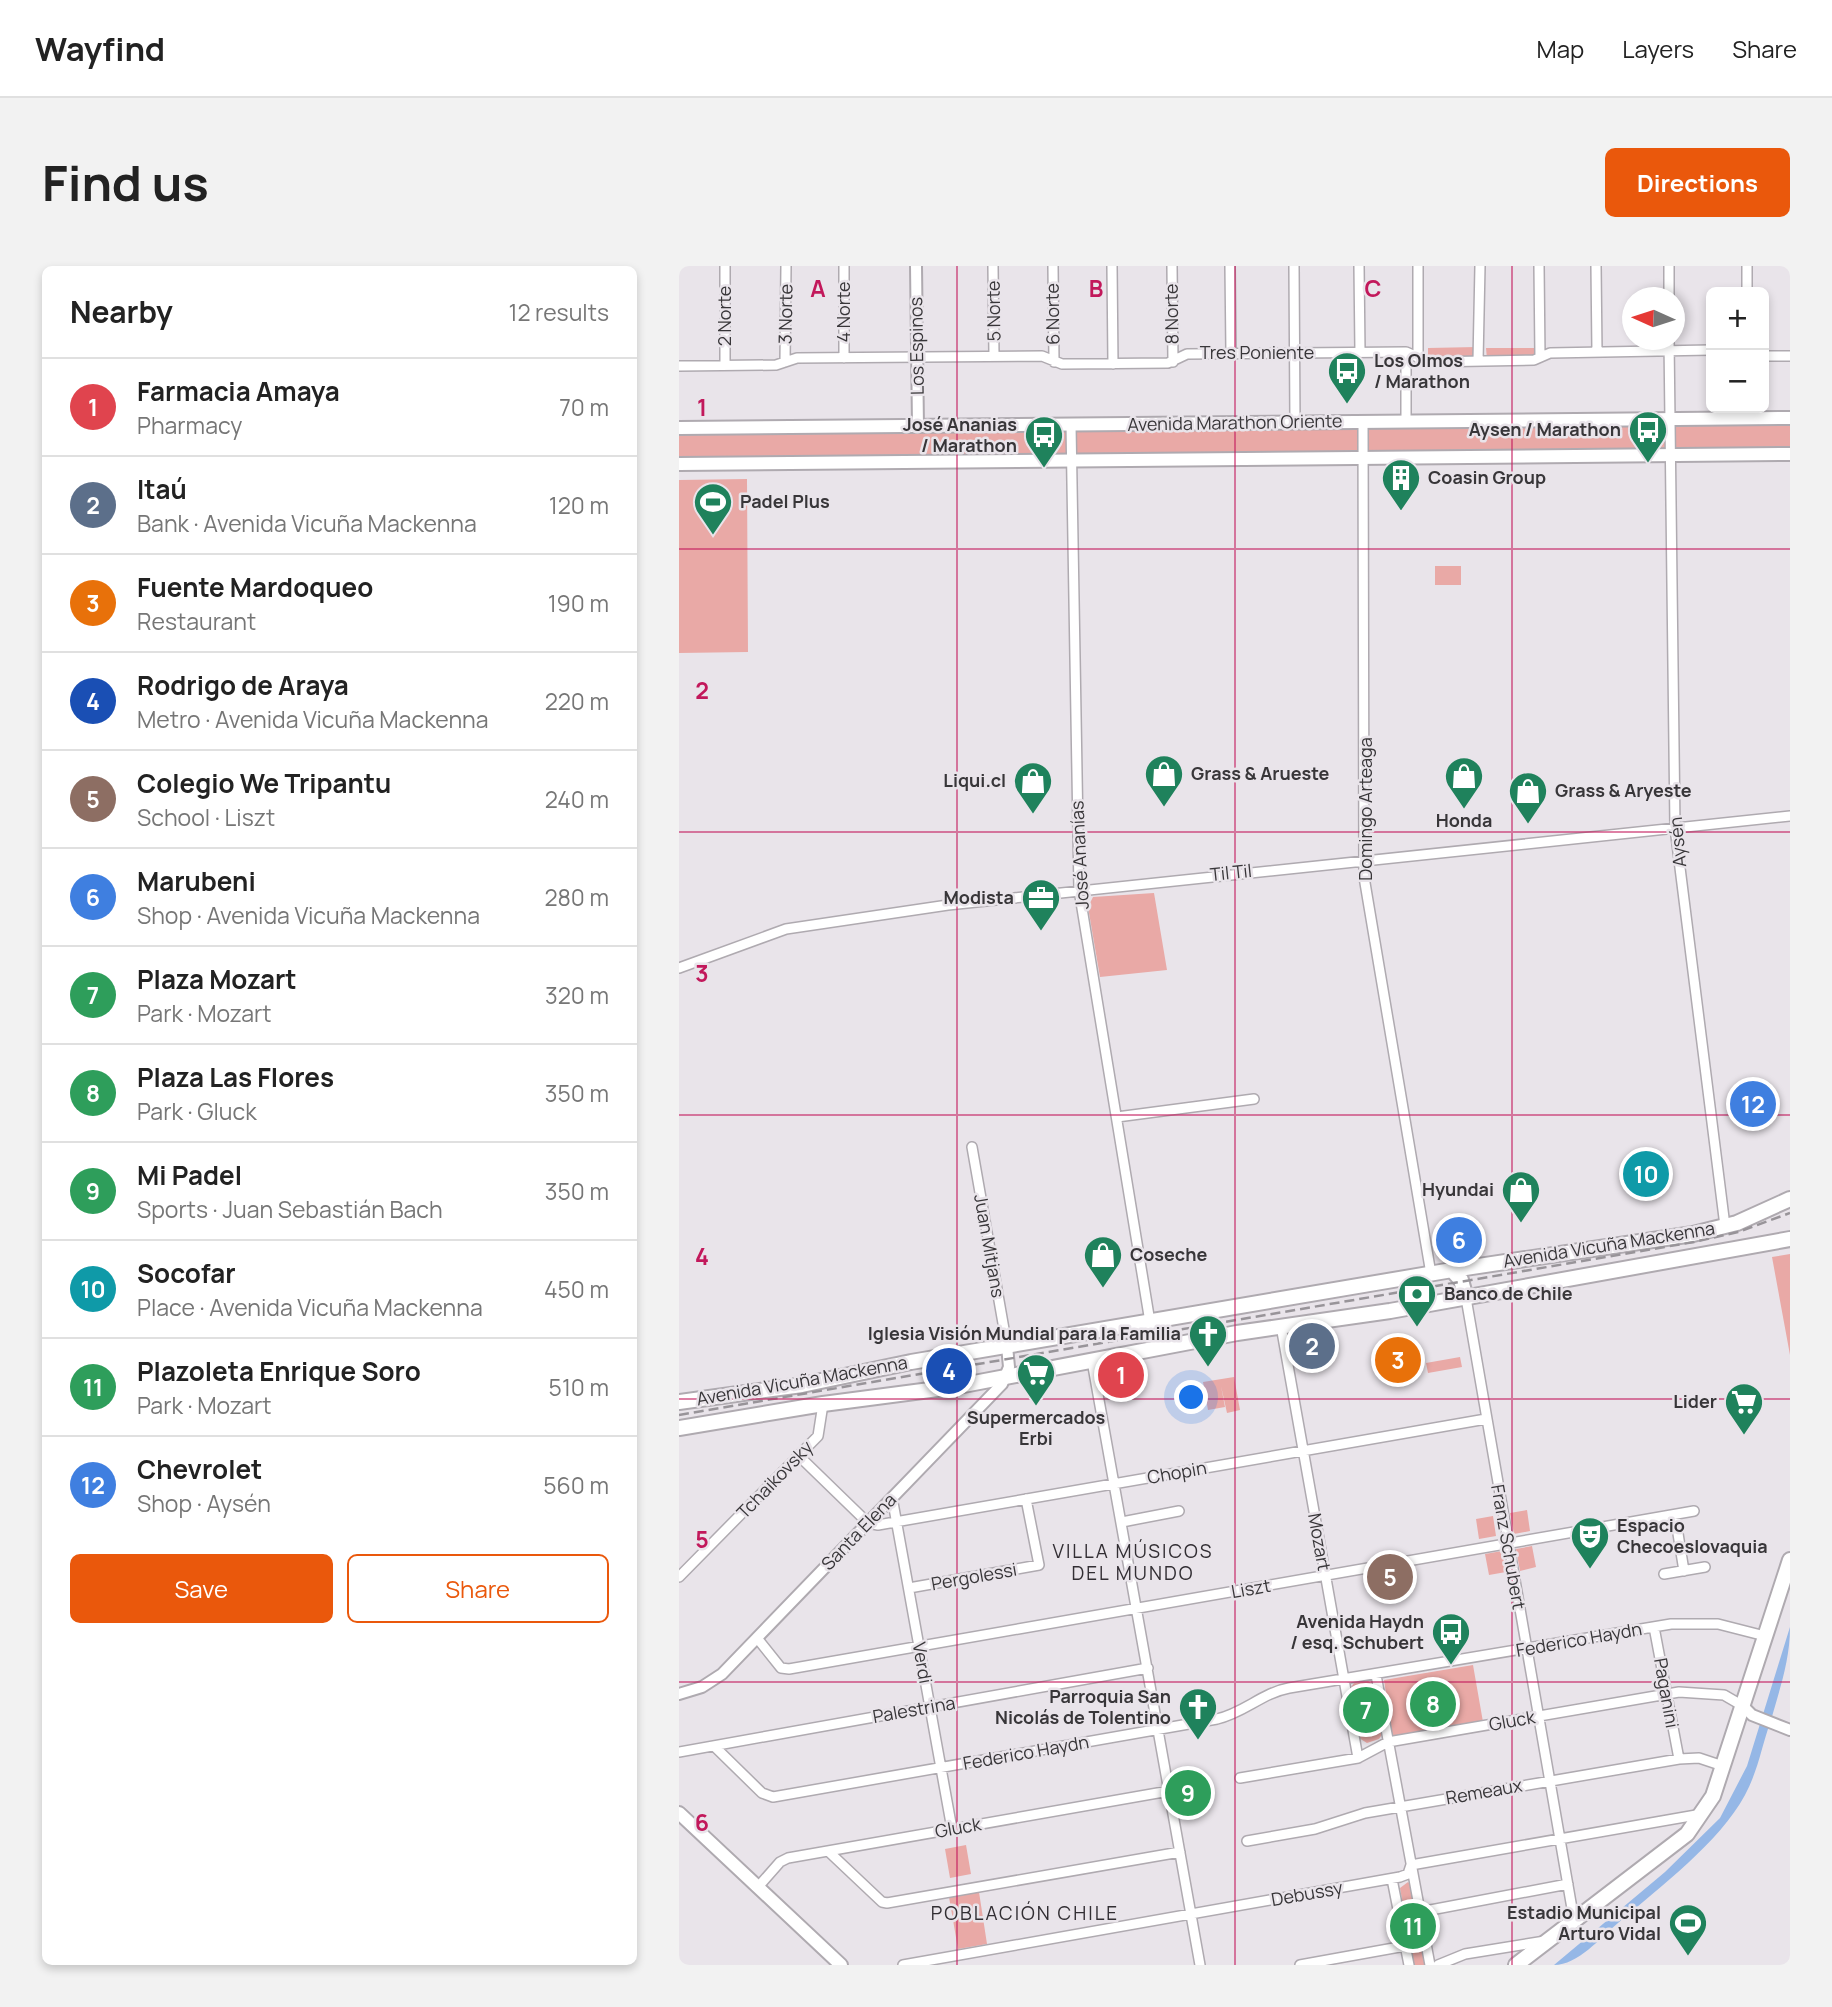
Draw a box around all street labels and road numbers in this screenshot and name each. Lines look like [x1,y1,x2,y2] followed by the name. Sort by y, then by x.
[980,280,1006,342] street label: 5 Norte
[831,281,855,343] street label: 4 Norte
[1039,283,1065,345] street label: 6 Norte
[1158,283,1184,345] street label: 8 Norte
[772,284,798,344] street label: 3 Norte
[712,286,736,346] street label: 2 Norte
[903,297,929,395] street label: Los Espinos
[1200,340,1314,364] street label: Tres Poniente
[1127,408,1343,436] street label: Avenida Marathon Oriente
[1353,737,1377,881] street label: Domingo Arteaga
[1064,800,1094,910] street label: José Ananías
[1663,816,1691,868] street label: Aysén
[1209,858,1253,886] street label: Til Til
[969,1192,1011,1299] street label: Juan Mitjans
[1501,1215,1716,1273] street label: Avenida Vicuña Mackenna
[694,1350,909,1410] street label: Avenida Vicuña Mackenna
[731,1435,818,1524] street label: Tchaikovsky
[1145,1455,1208,1489] street label: Chopin
[1486,1483,1532,1611] street label: Franz Schubert
[816,1488,901,1575] street label: Santa Elena
[1303,1511,1337,1573] street label: Mozart
[929,1557,1019,1595] street label: Pergolessi
[1229,1573,1272,1603] street label: Liszt
[1514,1616,1644,1662] street label: Federico Haydn
[908,1640,938,1685] street label: Verdi
[1649,1656,1685,1730] street label: Paganini
[871,1690,957,1728] street label: Palestrina
[1487,1704,1538,1736] street label: Gluck
[961,1729,1091,1775] street label: Federico Haydn
[1444,1772,1524,1810] street label: Remeaux
[933,1811,984,1843] street label: Gluck
[1269,1875,1345,1911] street label: Debussy

